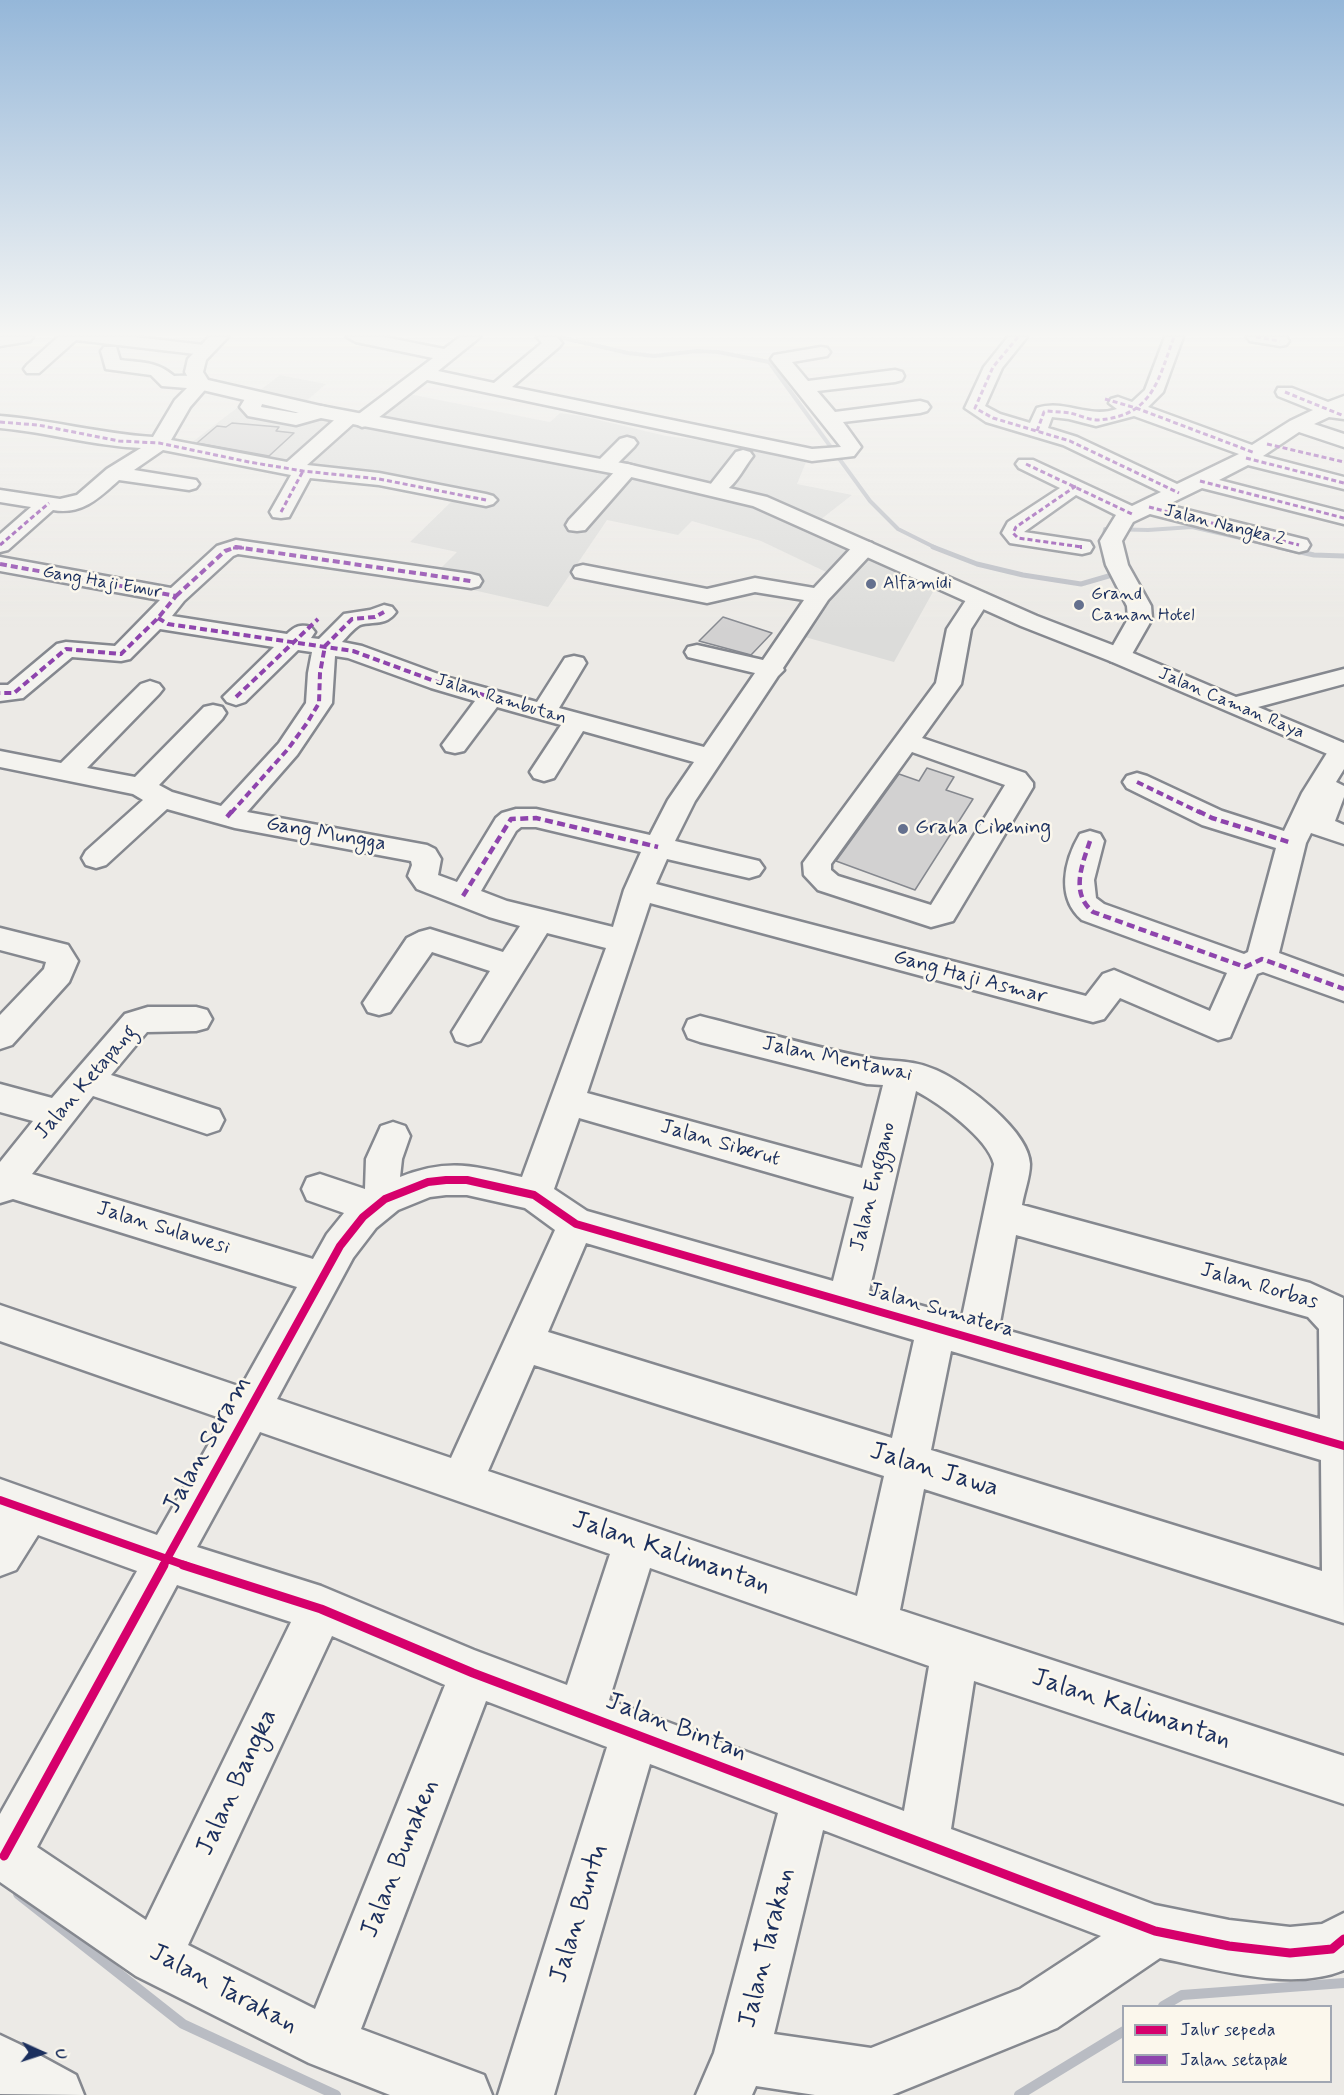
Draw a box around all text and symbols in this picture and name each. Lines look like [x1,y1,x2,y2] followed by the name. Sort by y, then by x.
[1161,501,1287,551] street label: Jalan Nangka 2
[41,562,163,604] street label: Gang Haji Emur
[883,573,952,595] place label: Alfamidi
[864,577,878,591] marker: Alfamidi
[1091,584,1195,626] place label: Grand Caman Hotel
[1072,598,1086,612] marker: Grand Caman Hotel
[1155,664,1307,744] street label: Jalan Caman Raya
[433,670,569,730] street label: Jalan Rambutan
[264,812,388,858] street label: Gang Mungga
[915,816,1051,842] place label: Graha Cibening
[896,822,910,836] marker: Graha Cibening
[890,945,1050,1011] street label: Gang Haji Asmar
[31,1021,143,1145] street label: Jalan Ketapang
[760,1032,914,1088] street label: Jalan Mentawai
[657,1115,783,1173] street label: Jalan Siberut
[846,1120,902,1254] street label: Jalan Enggano
[93,1197,233,1261] street label: Jalan Sulawesi
[1197,1258,1321,1316] street label: Jalan Rorbas
[865,1278,1017,1344] street label: Jalan Sumatera
[157,1371,259,1519] street label: Jalan Seram
[866,1437,1002,1505] street label: Jalan Jawa
[568,1505,774,1603] street label: Jalan Kalimantan
[1028,1663,1234,1757] street label: Jalan Kalimantan
[601,1687,751,1769] street label: Jalan Bintan
[191,1705,285,1861] street label: Jalan Bangka
[355,1775,447,1943] street label: Jalan Bunaken
[544,1841,616,1987] street label: Jalan Buntu
[733,1865,803,2031] street label: Jalan Tarakan
[143,1938,303,2042] street label: Jalan Tarakan
[1122,2005,1332,2083] legend
[1180,2018,1276,2042] text: Jalur sepeda
[12,2023,72,2083] north arrow
[50,2048,71,2060] text: U
[1180,2048,1288,2072] text: Jalan setapak

